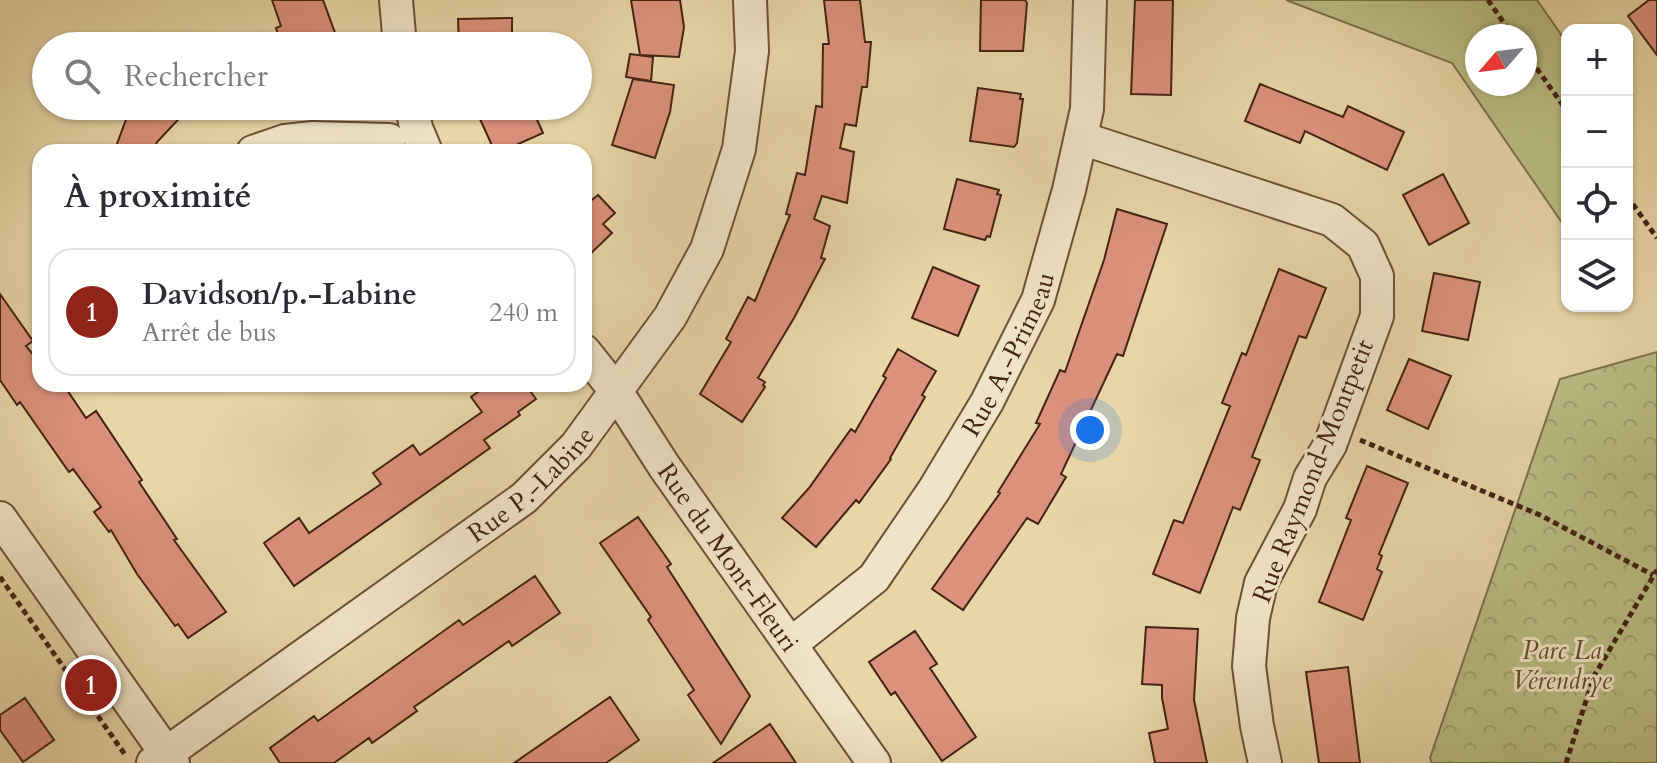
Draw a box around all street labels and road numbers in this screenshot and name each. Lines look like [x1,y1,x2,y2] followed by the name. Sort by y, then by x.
[953,268,1063,443] street label: Rue A.-Primeau
[1244,334,1382,608] street label: Rue Raymond-Montpetit
[460,419,602,550] street label: Rue P.-Labine
[650,456,807,659] street label: Rue du Mont-Fleuri

